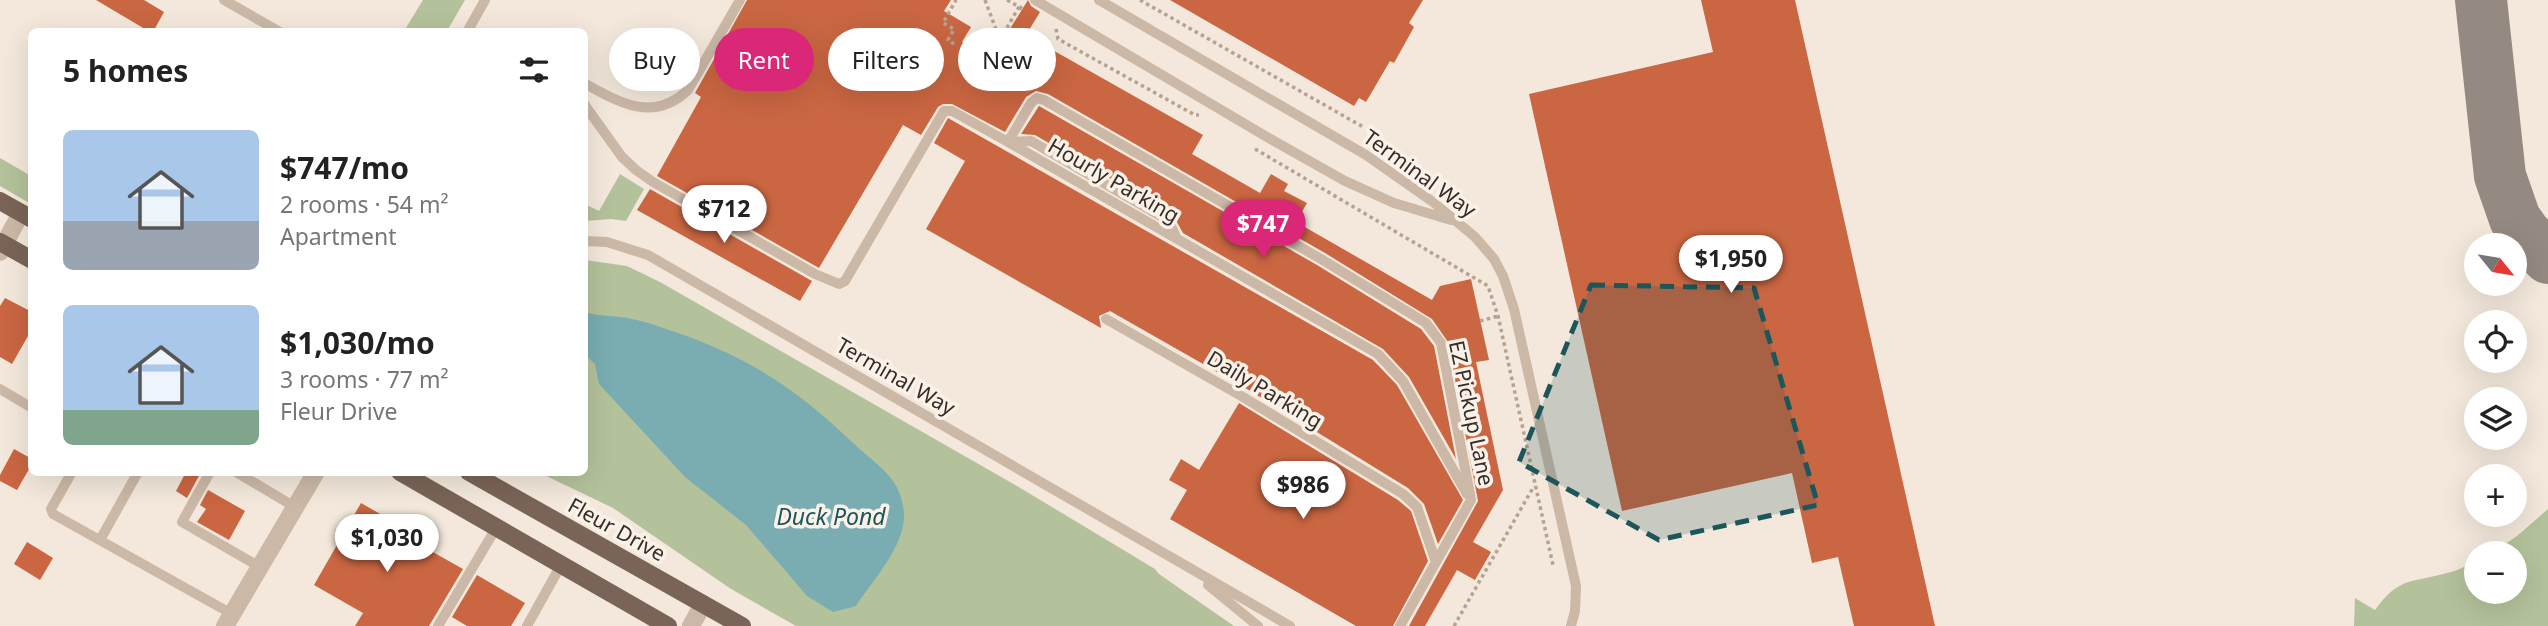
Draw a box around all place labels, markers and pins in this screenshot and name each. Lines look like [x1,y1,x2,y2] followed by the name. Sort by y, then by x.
[683,186,765,245] pin: $712
[1222,201,1304,260] pin: $747
[1674,236,1788,295] pin: $1,950
[1262,462,1344,521] pin: $986
[330,514,444,574] pin: $1,030

